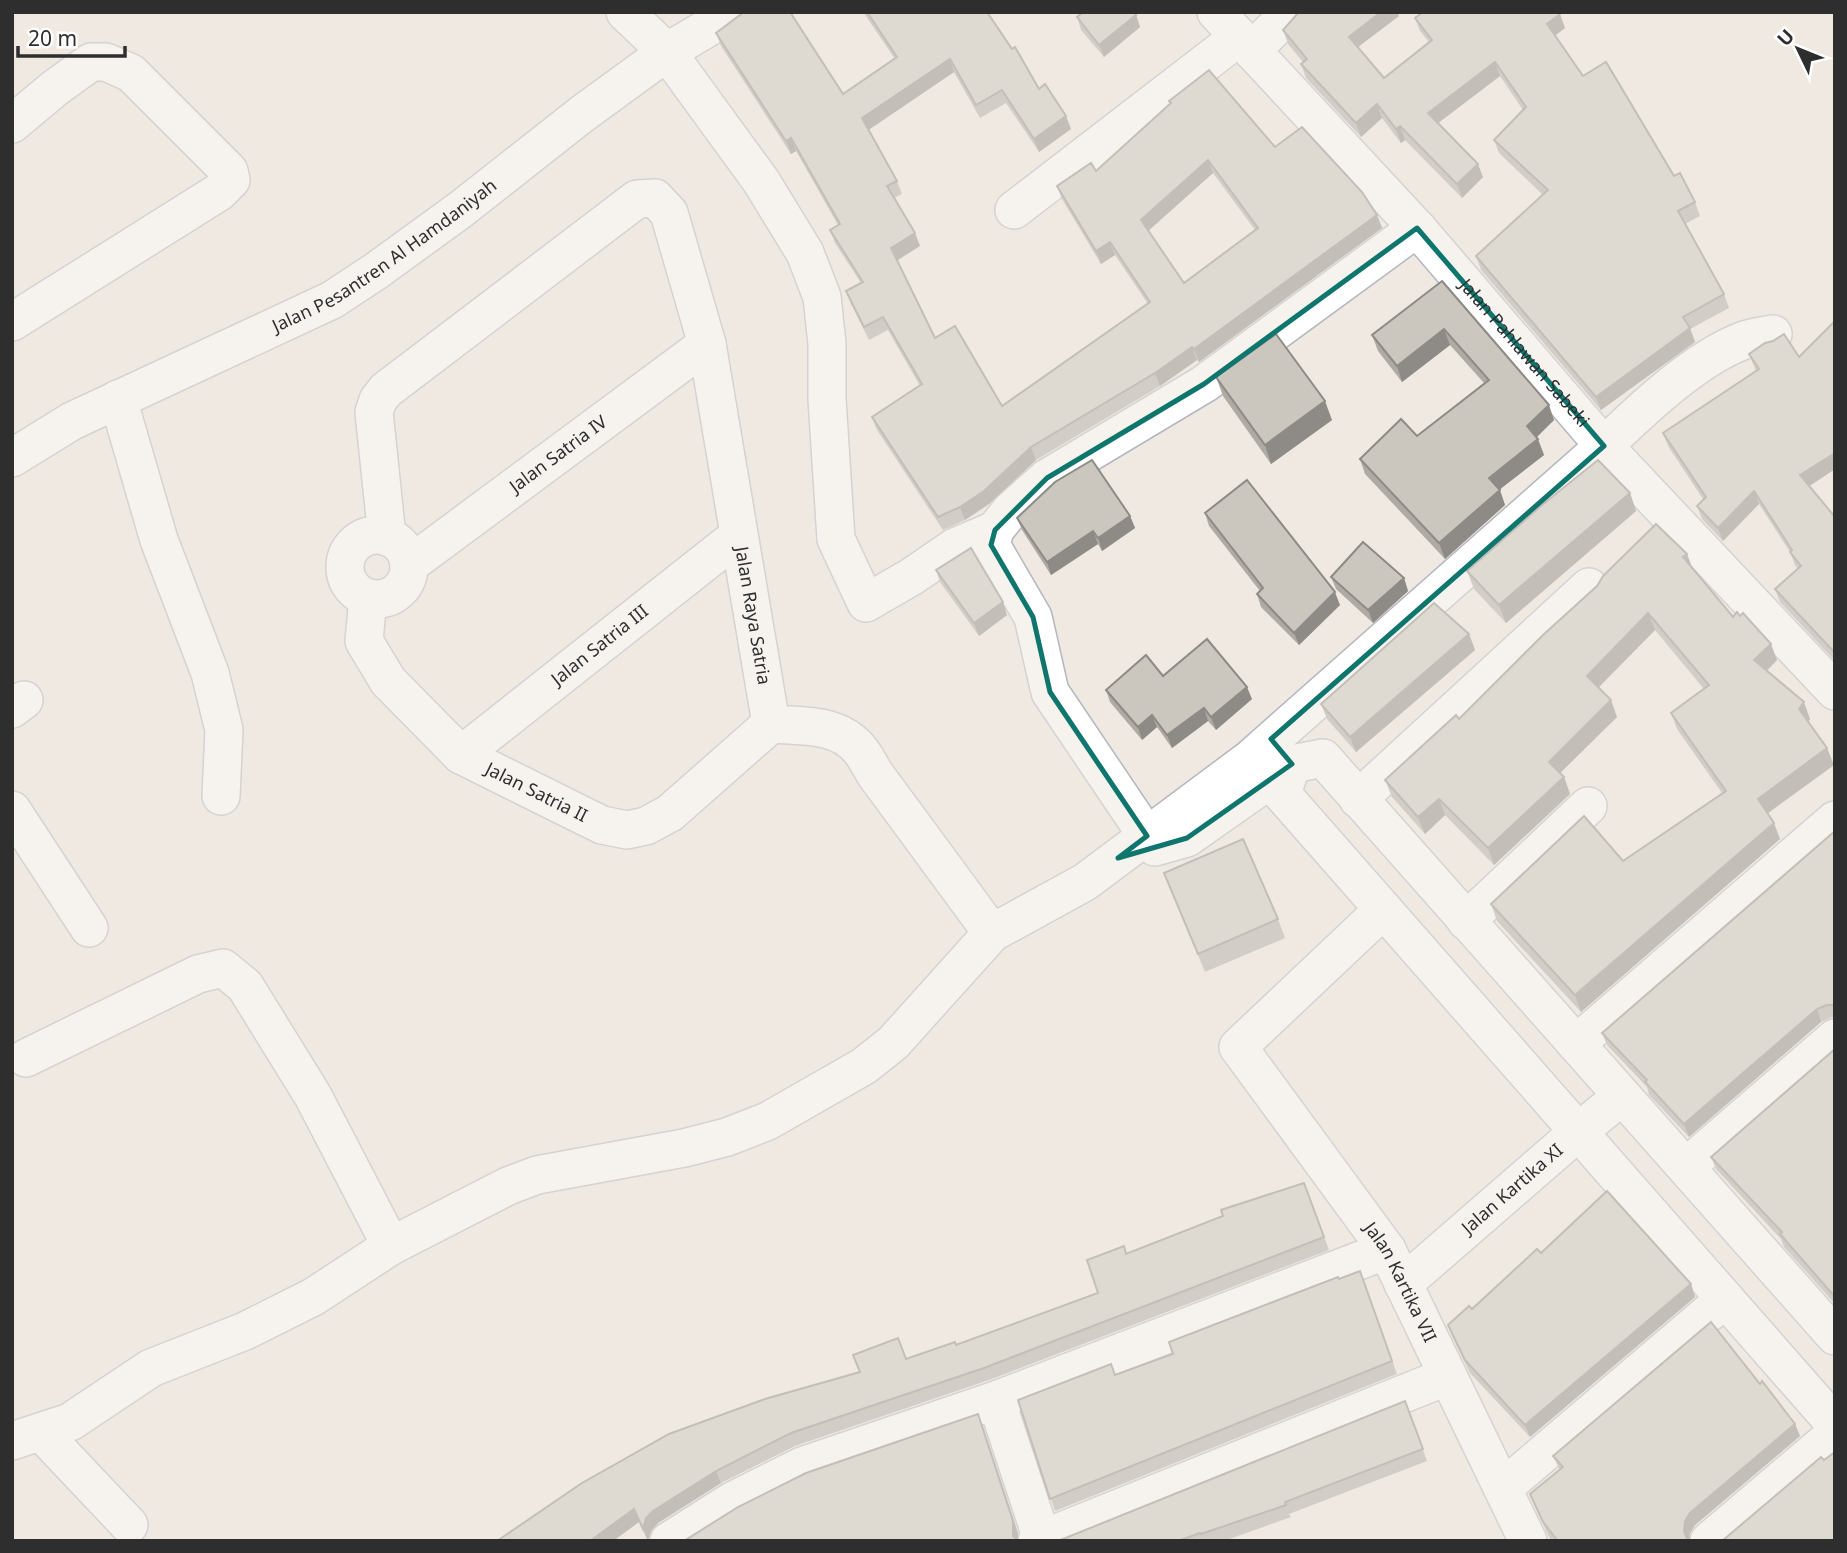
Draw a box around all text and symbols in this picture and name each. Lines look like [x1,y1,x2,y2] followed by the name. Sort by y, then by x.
[18,14,124,58] scale bar
[1763,14,1833,84] north arrow
[1771,23,1800,52] text: U
[28,24,77,52] text: 20 m
[266,173,501,338] street label: Jalan Pesantren Al Hamdaniyah
[1454,272,1595,432] street label: Jalan Pahlawan Sabeki
[502,409,612,499] street label: Jalan Satria IV
[730,543,777,686] street label: Jalan Raya Satria
[544,599,653,691] street label: Jalan Satria III
[480,755,592,827] street label: Jalan Satria II
[1455,1138,1567,1240] street label: Jalan Kartika XI
[1358,1215,1443,1346] street label: Jalan Kartika VII

